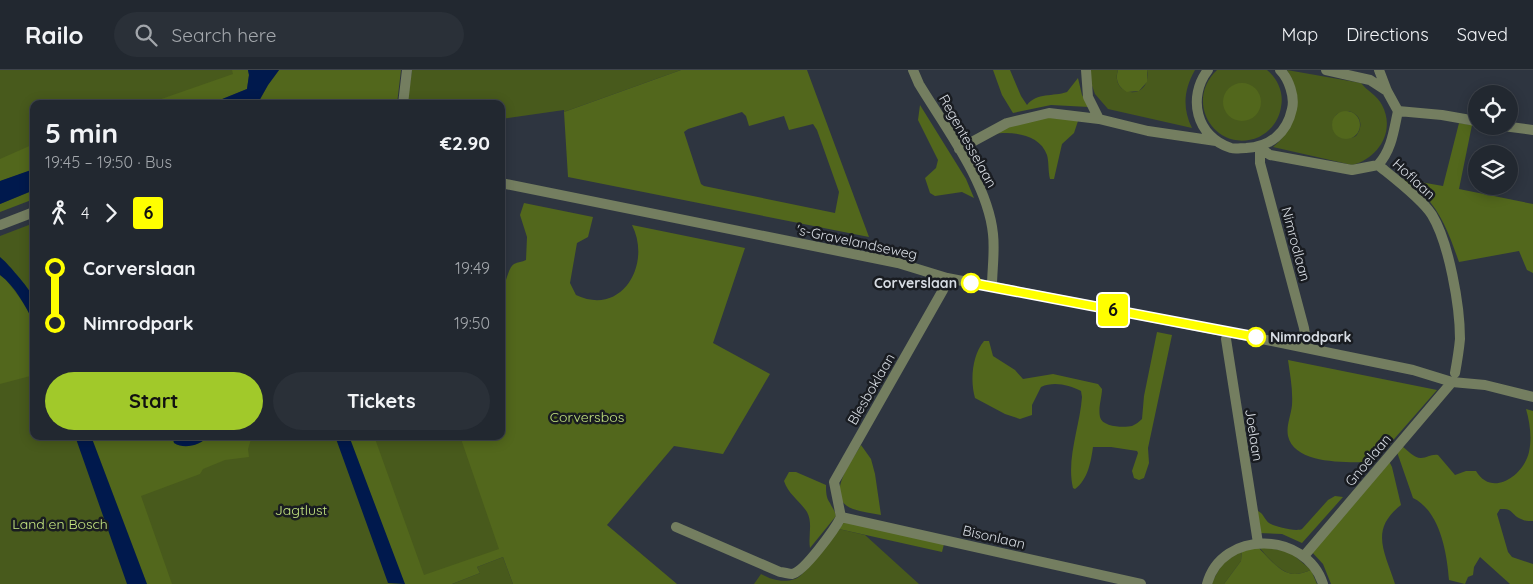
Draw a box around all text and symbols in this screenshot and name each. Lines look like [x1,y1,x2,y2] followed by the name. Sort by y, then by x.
[114,12,464,57] search box
[25,20,84,50] text: Railo
[132,21,160,49] icon: search
[172,23,276,47] text: Search here
[1281,23,1318,46] text: Map
[1346,23,1429,46] text: Directions
[1457,23,1508,46] text: Saved
[1468,85,1518,195] map controls
[1468,85,1518,135] button: locate
[935,91,1001,191] street label: Regentesselaan
[45,115,118,150] text: 5 min
[440,131,490,155] text: €2.90
[1468,145,1518,195] button: layers
[45,152,172,172] text: 19:45 – 19:50 · Bus
[1389,155,1439,203] street label: Hoflaan
[45,199,73,227] icon: walk
[97,199,125,227] icon: forward
[143,201,153,224] text: 6
[81,203,89,223] text: 4
[1277,205,1315,283] street label: Nimrodlaan
[795,220,919,264] street label: 's-Gravelandseweg
[83,256,196,280] text: Corverslaan
[455,258,490,278] text: 19:49
[961,273,981,293] marker: Corverslaan
[874,274,957,292] place label: Corverslaan
[1097,294,1129,326] line badge: 6
[1108,298,1118,321] text: 6
[83,311,194,335] text: Nimrodpark
[454,313,490,333] text: 19:50
[1246,327,1266,347] marker: Nimrodpark
[1270,328,1351,346] place label: Nimrodpark
[843,350,899,428] street label: Blesboklaan
[45,372,263,430] button: Start
[273,372,490,430] button: Tickets
[550,408,624,426] park label: Corversbos
[1241,408,1267,462] street label: Joelaan
[1341,430,1395,490] street label: Gnoelaan
[275,501,327,519] park label: Jagtlust
[12,515,108,533] park label: Land en Bosch
[961,521,1027,553] street label: Bisonlaan

